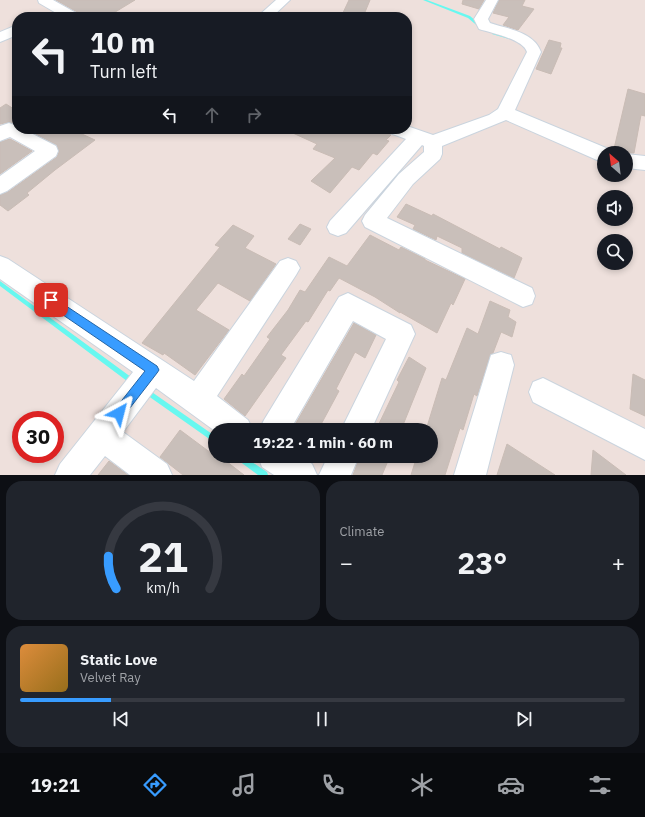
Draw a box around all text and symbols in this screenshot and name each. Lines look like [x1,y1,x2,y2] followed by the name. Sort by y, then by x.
[90,24,155,61] text: 10 m
[24,28,76,80] icon: left
[90,60,158,83] text: Turn left
[159,104,181,126] icon: left
[201,104,223,126] icon: ahead
[243,104,265,126] icon: right
[597,146,633,182] north arrow
[597,146,633,270] map controls
[597,190,633,226] button: sound
[597,234,633,270] button: search
[34,283,68,317] pin
[40,289,62,311] icon: arrive
[98,392,140,434] position arrow
[12,411,64,463] speed limit sign: 30
[253,433,393,452] text: 19:22 · 1 min · 60 m
[340,523,384,540] text: Climate
[138,528,188,582] text: 21
[457,543,507,582] text: 23°
[340,548,353,577] text: −
[612,548,625,577] text: +
[146,577,180,596] text: km/h
[80,650,157,669] text: Static Love
[80,669,141,686] text: Velvet Ray
[110,708,132,730] icon: previous
[311,708,333,730] icon: pause
[513,708,535,730] icon: next
[141,771,169,799] icon: directions
[230,771,258,799] icon: music
[319,771,347,799] icon: phone
[408,771,436,799] icon: climate
[497,771,525,799] icon: car
[586,771,614,799] icon: filters
[31,774,80,797] text: 19:21

